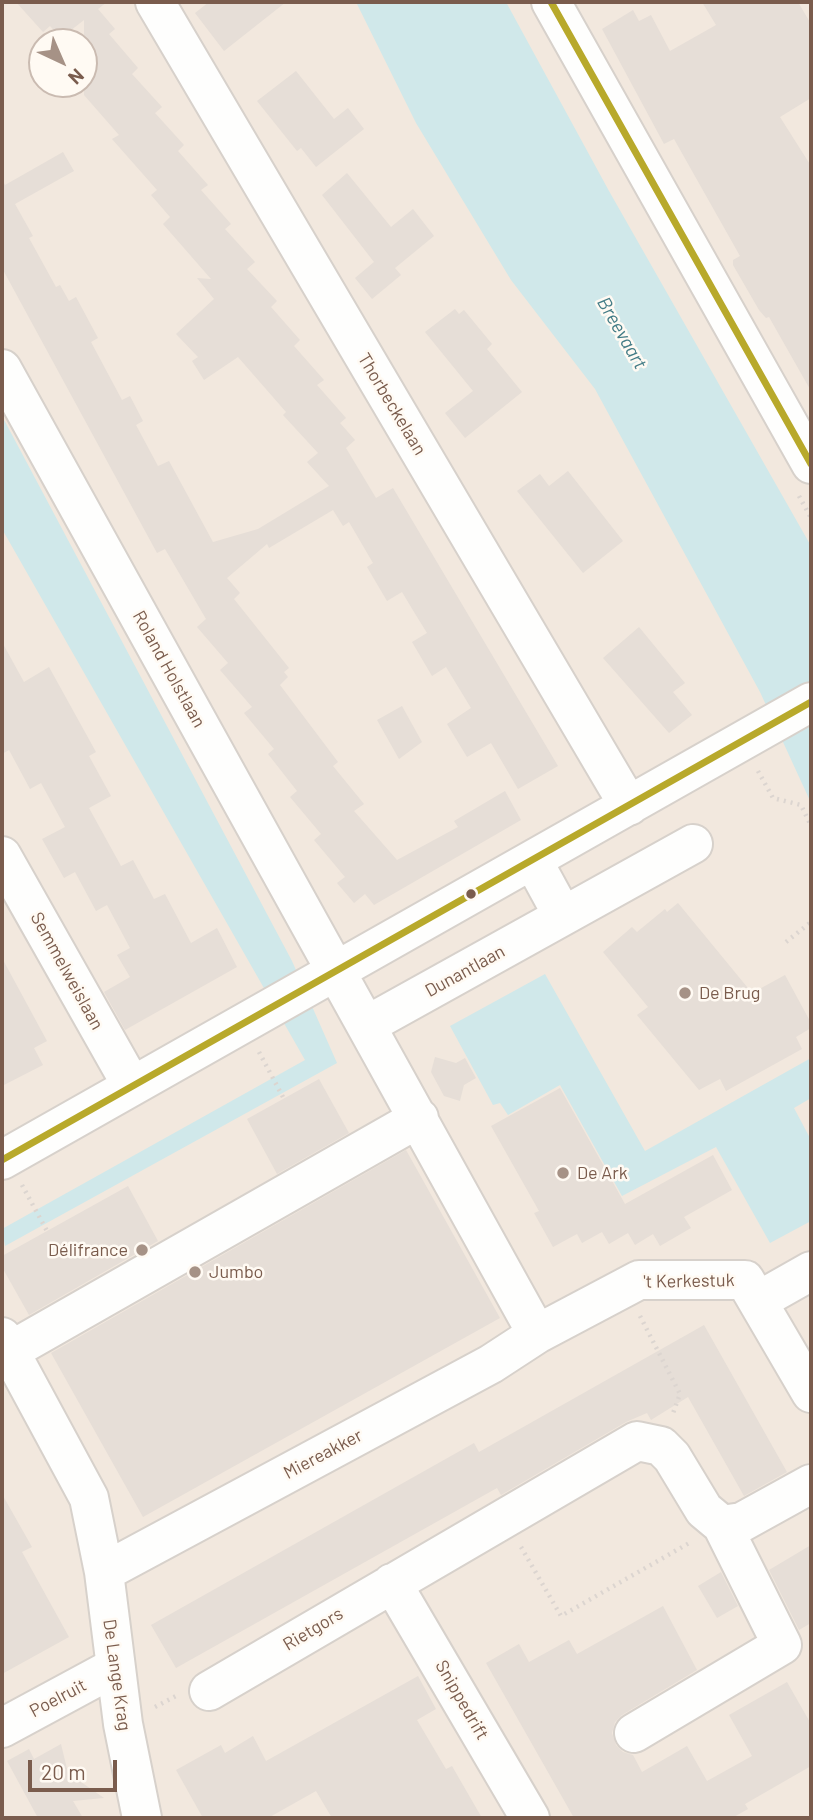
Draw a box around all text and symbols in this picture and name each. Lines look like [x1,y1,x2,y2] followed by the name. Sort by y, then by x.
[28,28,98,98] north arrow
[64,64,89,90] text: N
[592,293,652,373] water label: Breevaart
[353,349,431,459] street label: Thorbeckelaan
[128,607,210,731] street label: Roland Holstlaan
[464,887,478,901] unlabelled marker
[26,908,108,1034] street label: Semmelweislaan
[421,940,509,1002] street label: Dunantlaan
[699,982,760,1004] place label: De Brug
[677,985,693,1001] marker: De Brug
[577,1162,628,1184] place label: De Ark
[555,1165,571,1181] marker: De Ark
[48,1239,128,1261] place label: Délifrance
[134,1242,150,1258] marker: Délifrance
[209,1261,263,1283] place label: Jumbo
[187,1264,203,1280] marker: Jumbo
[643,1269,735,1293] street label: 't Kerkestuk
[280,1424,366,1484] street label: Miereakker
[279,1603,347,1655] street label: Rietgors
[98,1618,136,1732] street label: De Lange Krag
[431,1656,493,1744] street label: Snippedrift
[26,1674,90,1722] street label: Poelruit
[32,1746,121,1790] scale bar
[41,1759,86,1784] text: 20 m

